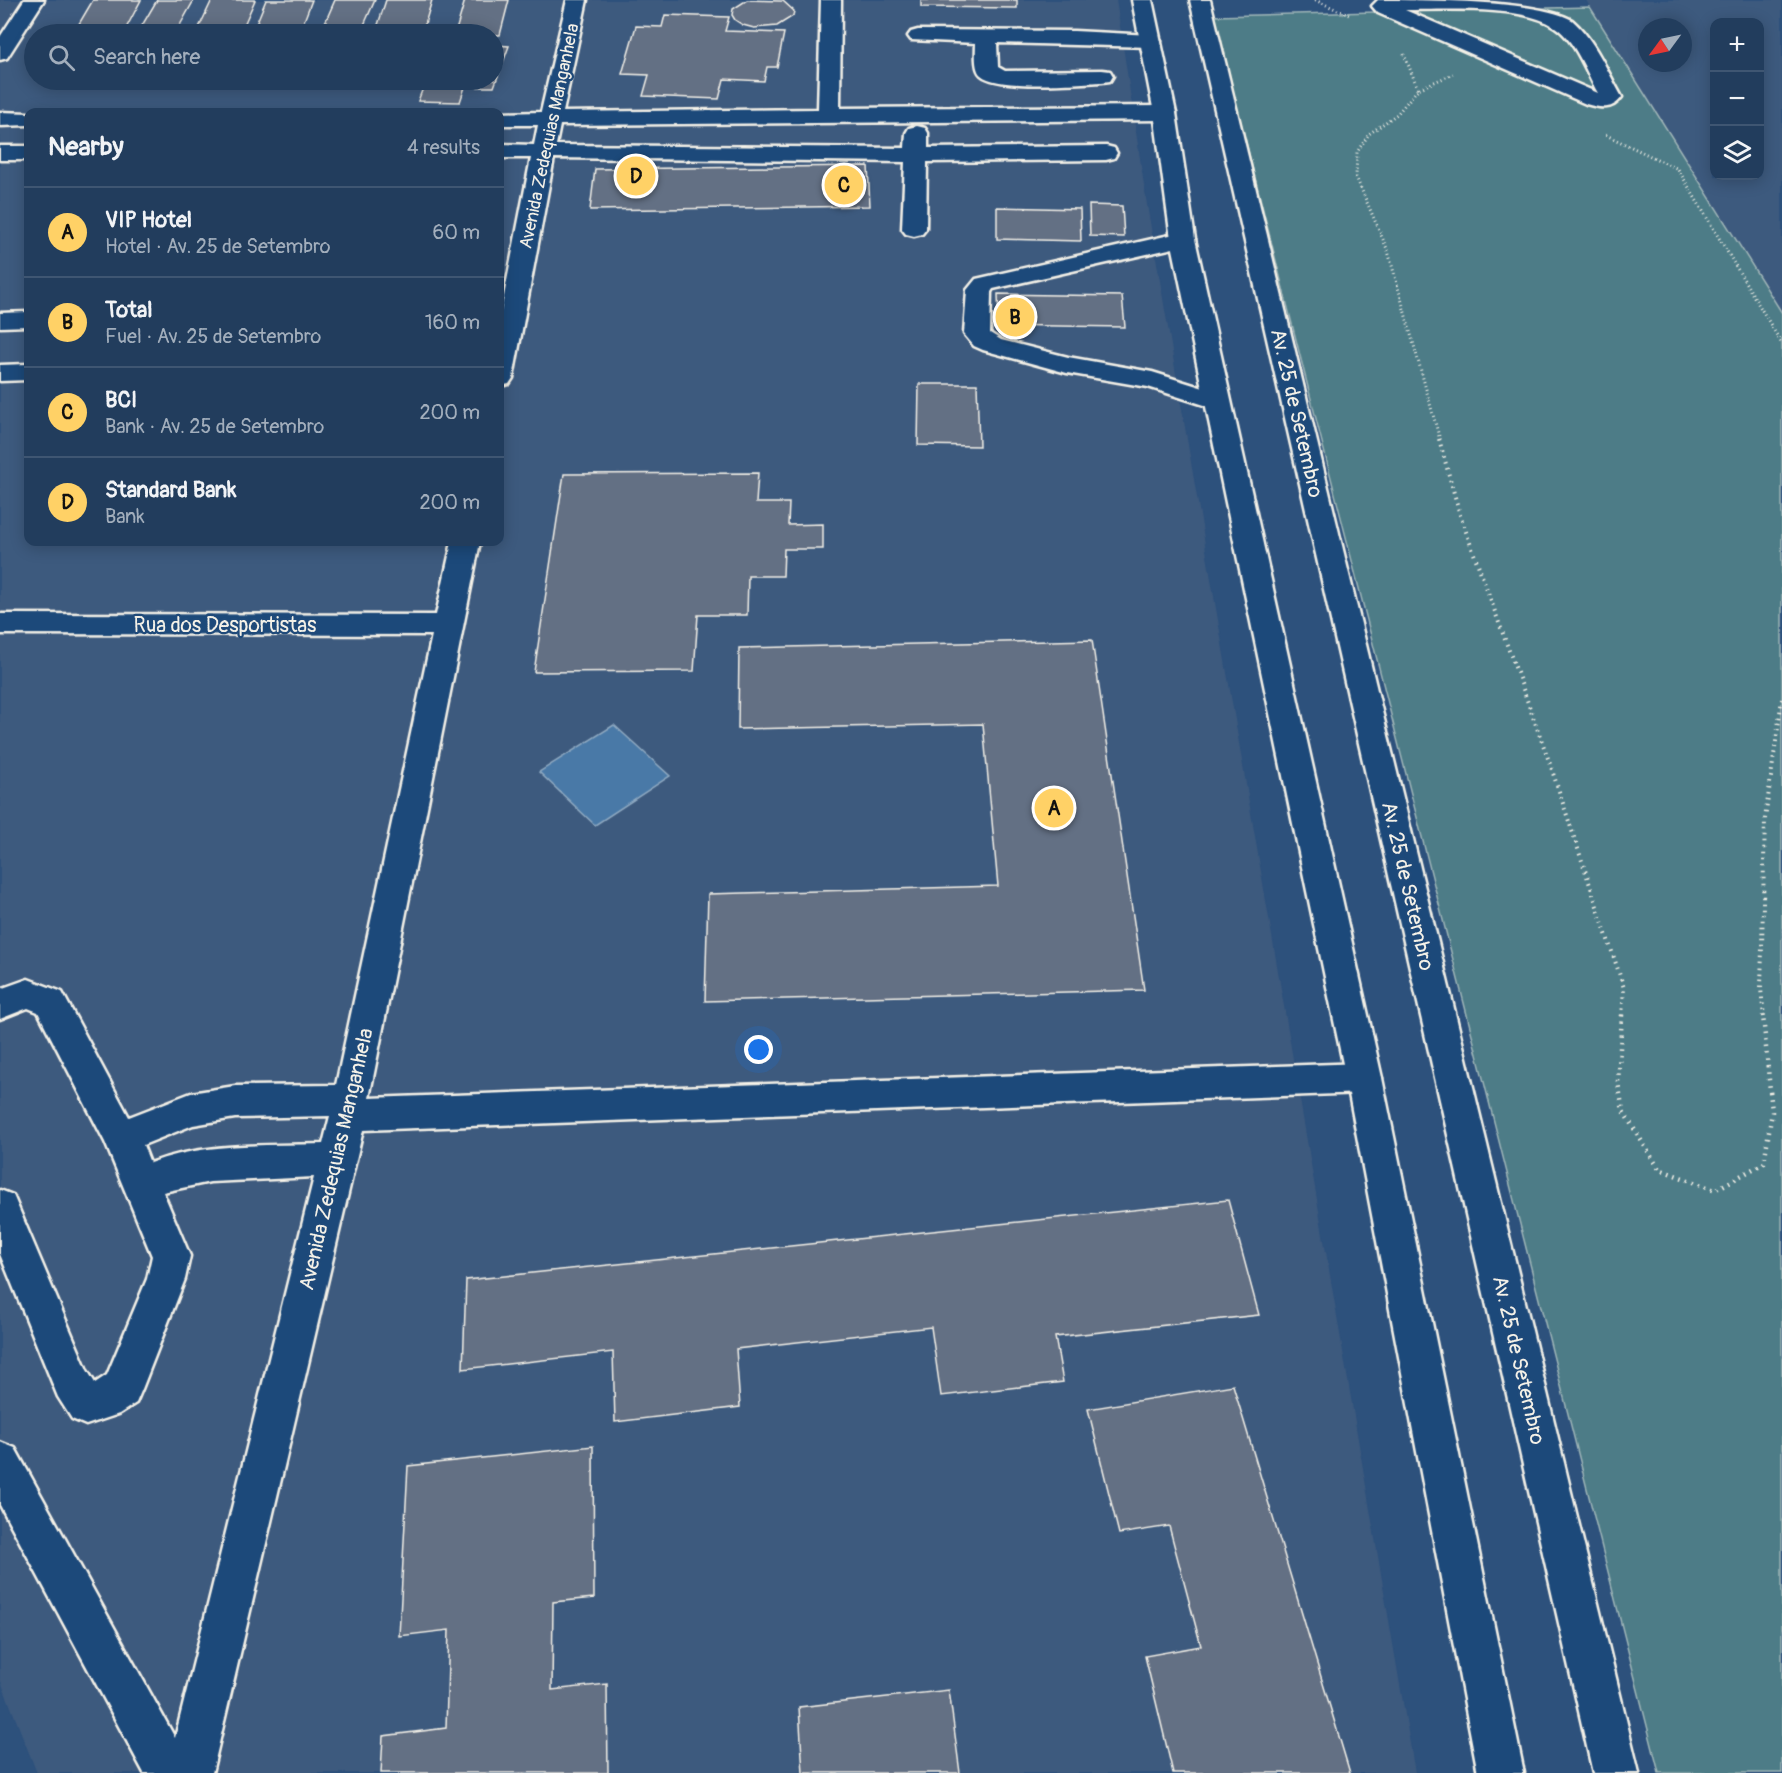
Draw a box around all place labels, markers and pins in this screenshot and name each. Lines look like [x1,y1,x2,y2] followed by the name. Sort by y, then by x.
[616,154,656,198] pin: D
[824,162,864,207] pin: C
[996,294,1034,340] pin: B
[1034,786,1074,830] pin: A

